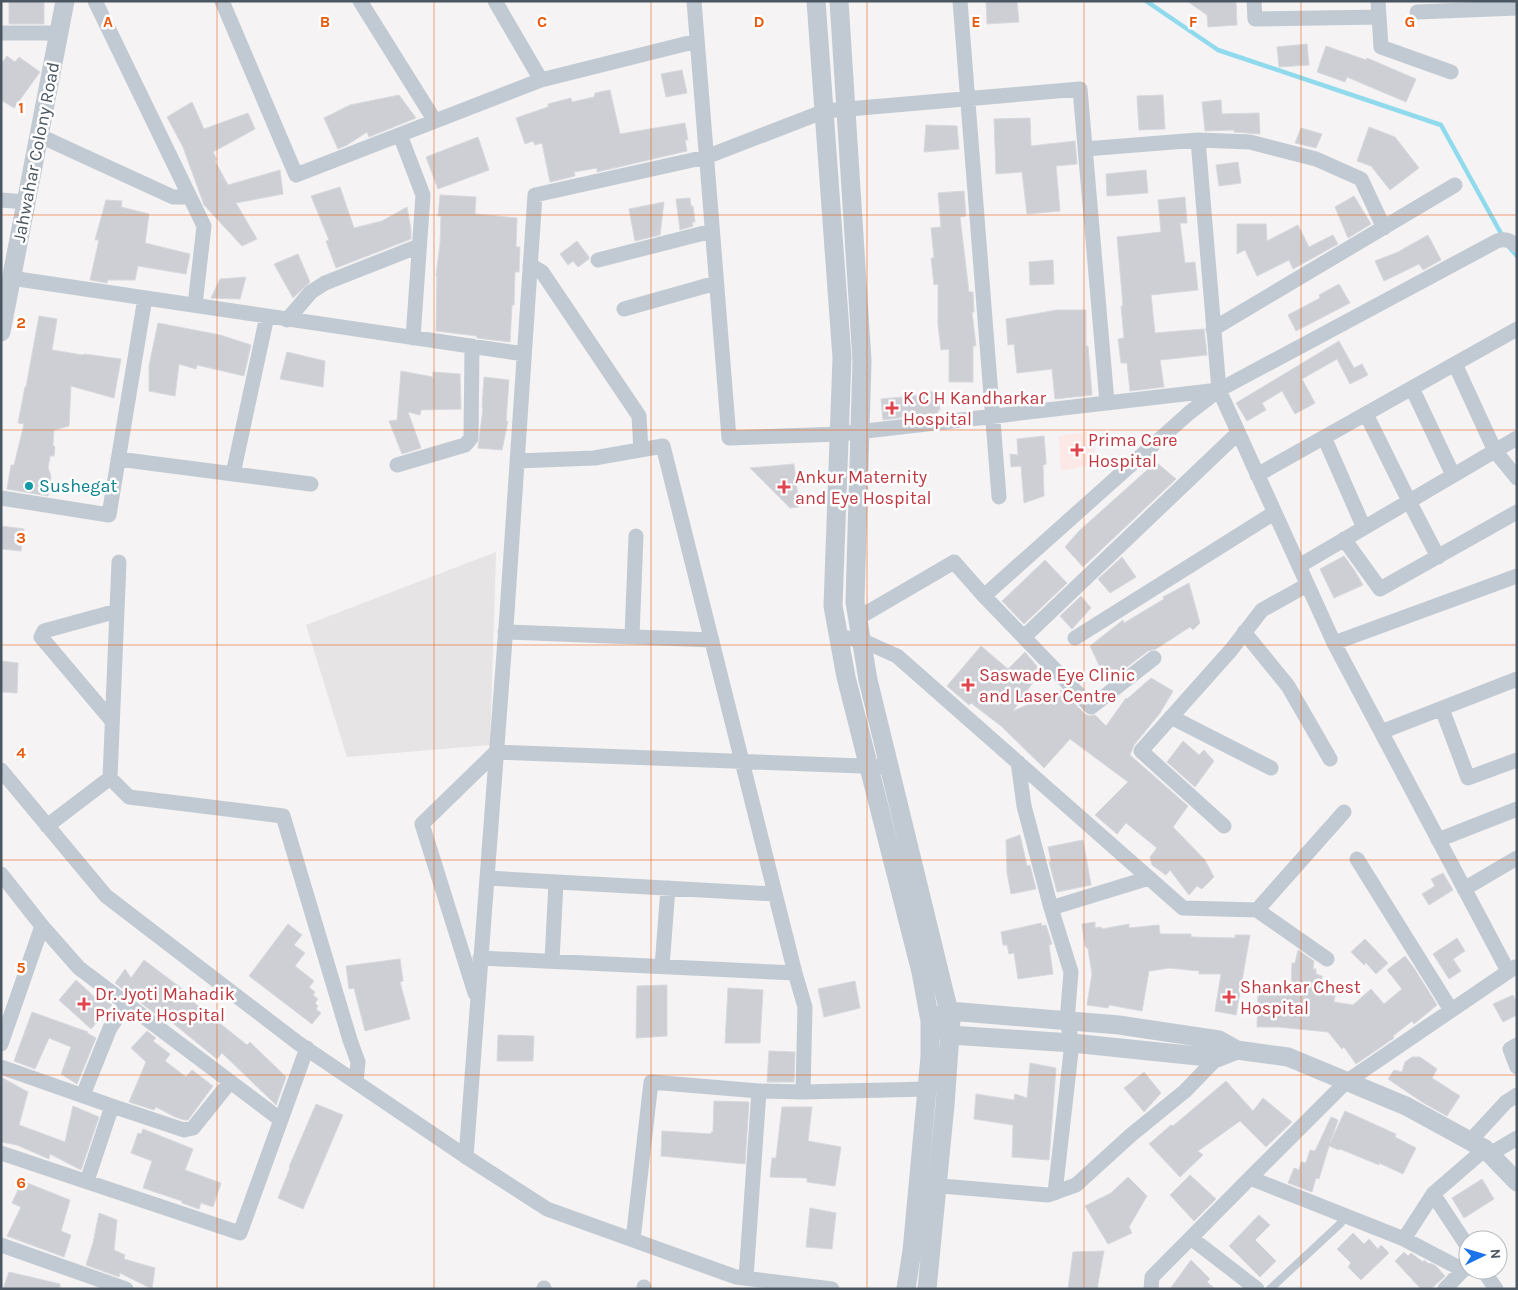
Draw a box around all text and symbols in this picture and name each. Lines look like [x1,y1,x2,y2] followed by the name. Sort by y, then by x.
[103,12,113,31] text: A
[320,12,330,31] text: B
[537,12,547,31] text: C
[754,12,765,31] text: D
[971,12,981,31] text: E
[1189,12,1198,31] text: F
[1405,12,1415,31] text: G
[8,60,64,244] street label: Jahwahar Colony Road
[18,98,24,117] text: 1
[16,313,26,332] text: 2
[903,387,1047,430] place label: K C H Kandharkar Hospital
[885,401,899,415] marker: K C H Kandharkar Hospital
[1088,429,1178,472] place label: Prima Care Hospital
[1070,443,1084,457] marker: Prima Care Hospital
[795,466,932,509] place label: Ankur Maternity and Eye Hospital
[39,475,117,497] place label: Sushegat
[23,480,35,492] marker: Sushegat
[777,480,791,494] marker: Ankur Maternity and Eye Hospital
[16,528,26,547] text: 3
[979,664,1135,707] place label: Saswade Eye Clinic and Laser Centre
[961,678,975,692] marker: Saswade Eye Clinic and Laser Centre
[16,743,26,762] text: 4
[16,958,26,977] text: 5
[1240,976,1361,1019] place label: Shankar Chest Hospital
[95,983,235,1026] place label: Dr. Jyoti Mahadik Private Hospital
[1222,990,1236,1004] marker: Shankar Chest Hospital
[77,997,91,1011] marker: Dr. Jyoti Mahadik Private Hospital
[16,1173,26,1192] text: 6
[1458,1230,1508,1280] north arrow
[1487,1248,1504,1260] text: N

